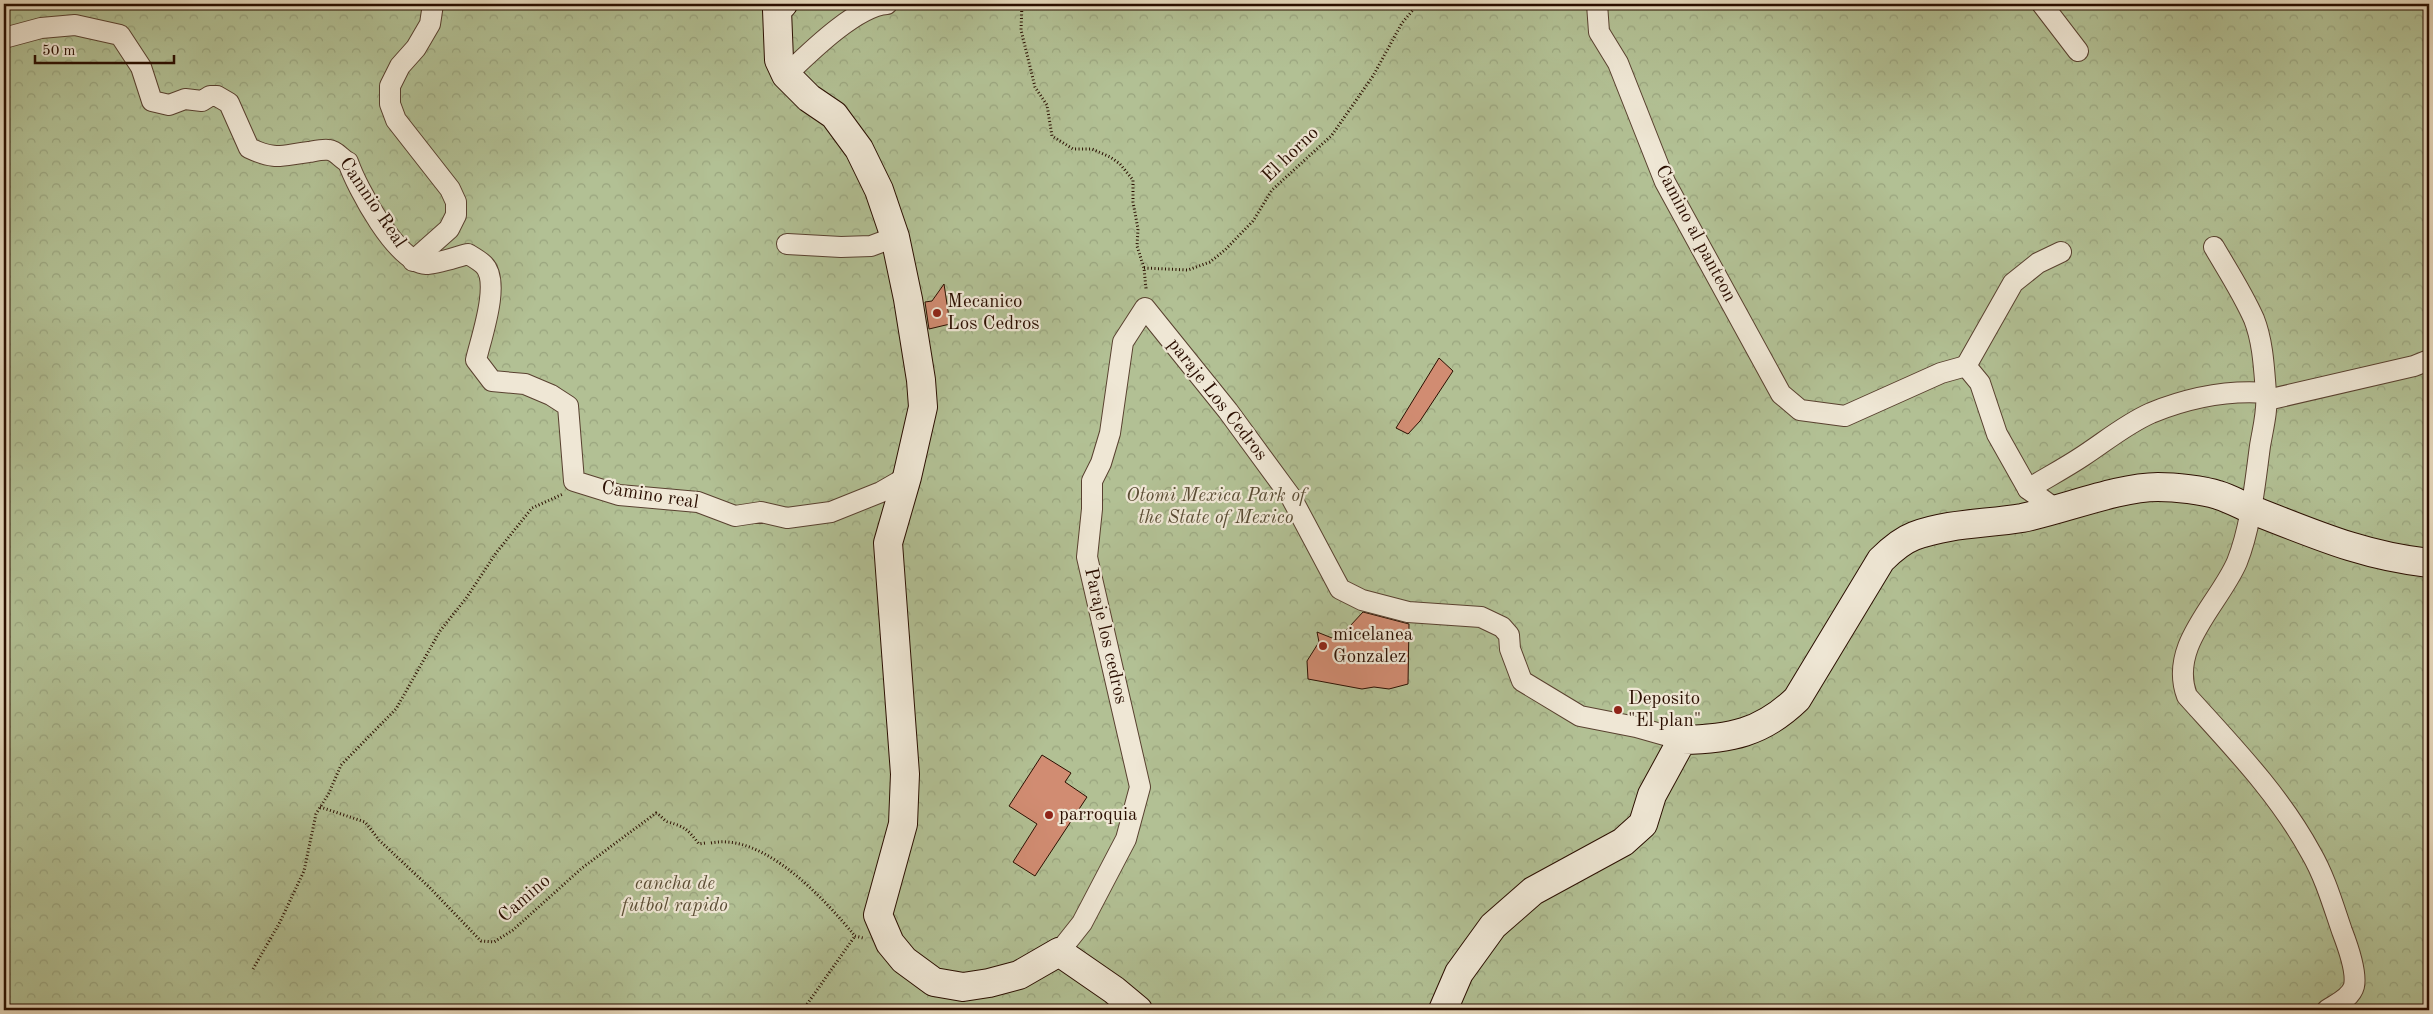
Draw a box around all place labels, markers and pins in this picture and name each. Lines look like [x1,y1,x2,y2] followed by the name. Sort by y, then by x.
[947,293,1040,334] place label: Mecanico Los Cedros
[931,307,943,319] marker: Mecanico Los Cedros
[1333,626,1414,667] place label: micelanea Gonzalez
[1317,640,1329,652] marker: micelanea Gonzalez
[1628,690,1701,731] place label: Deposito "El plan"
[1612,704,1624,716] marker: Deposito "El plan"
[1059,806,1138,825] place label: parroquia
[1043,809,1055,821] marker: parroquia

